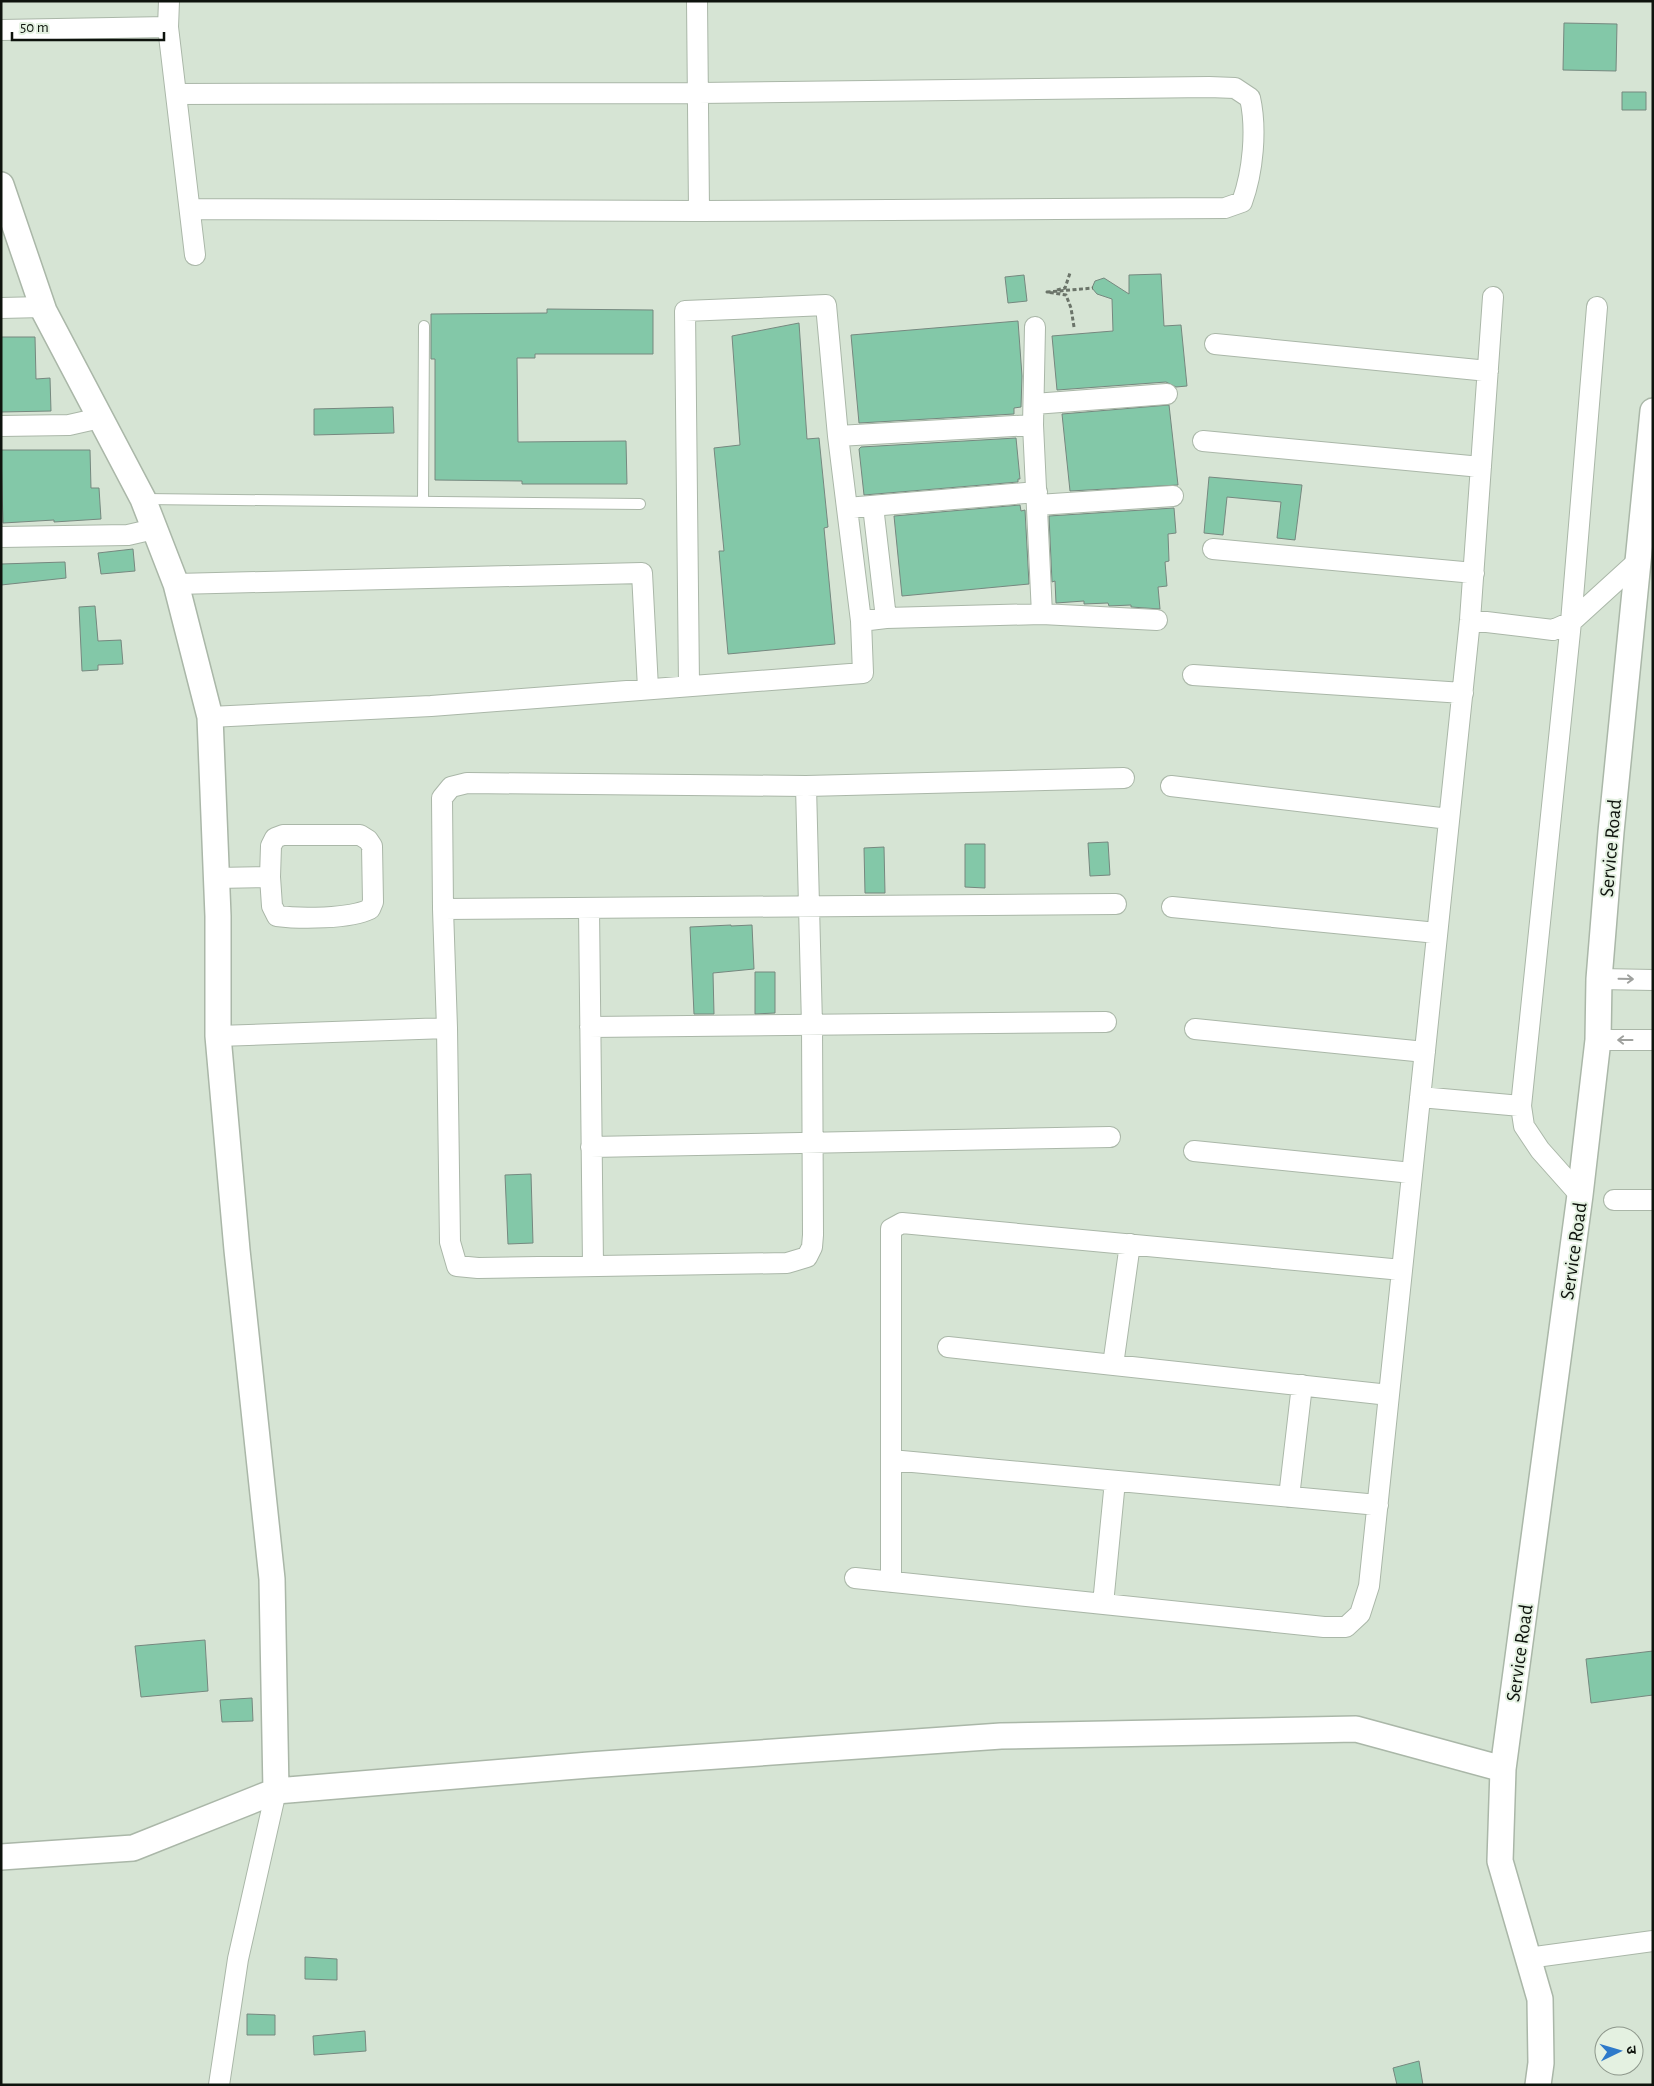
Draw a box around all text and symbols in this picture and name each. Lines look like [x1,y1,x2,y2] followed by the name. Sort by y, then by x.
[12,10,165,42] scale bar
[20,20,49,35] text: 50 m
[1597,798,1625,898] street label: Service Road
[1618,974,1634,984] one-way arrow
[1617,1035,1634,1045] one-way arrow
[1557,1201,1591,1301] street label: Service Road
[1503,1603,1537,1703] street label: Service Road
[1594,2026,1644,2076] north arrow
[1624,2045,1638,2055] text: उ

